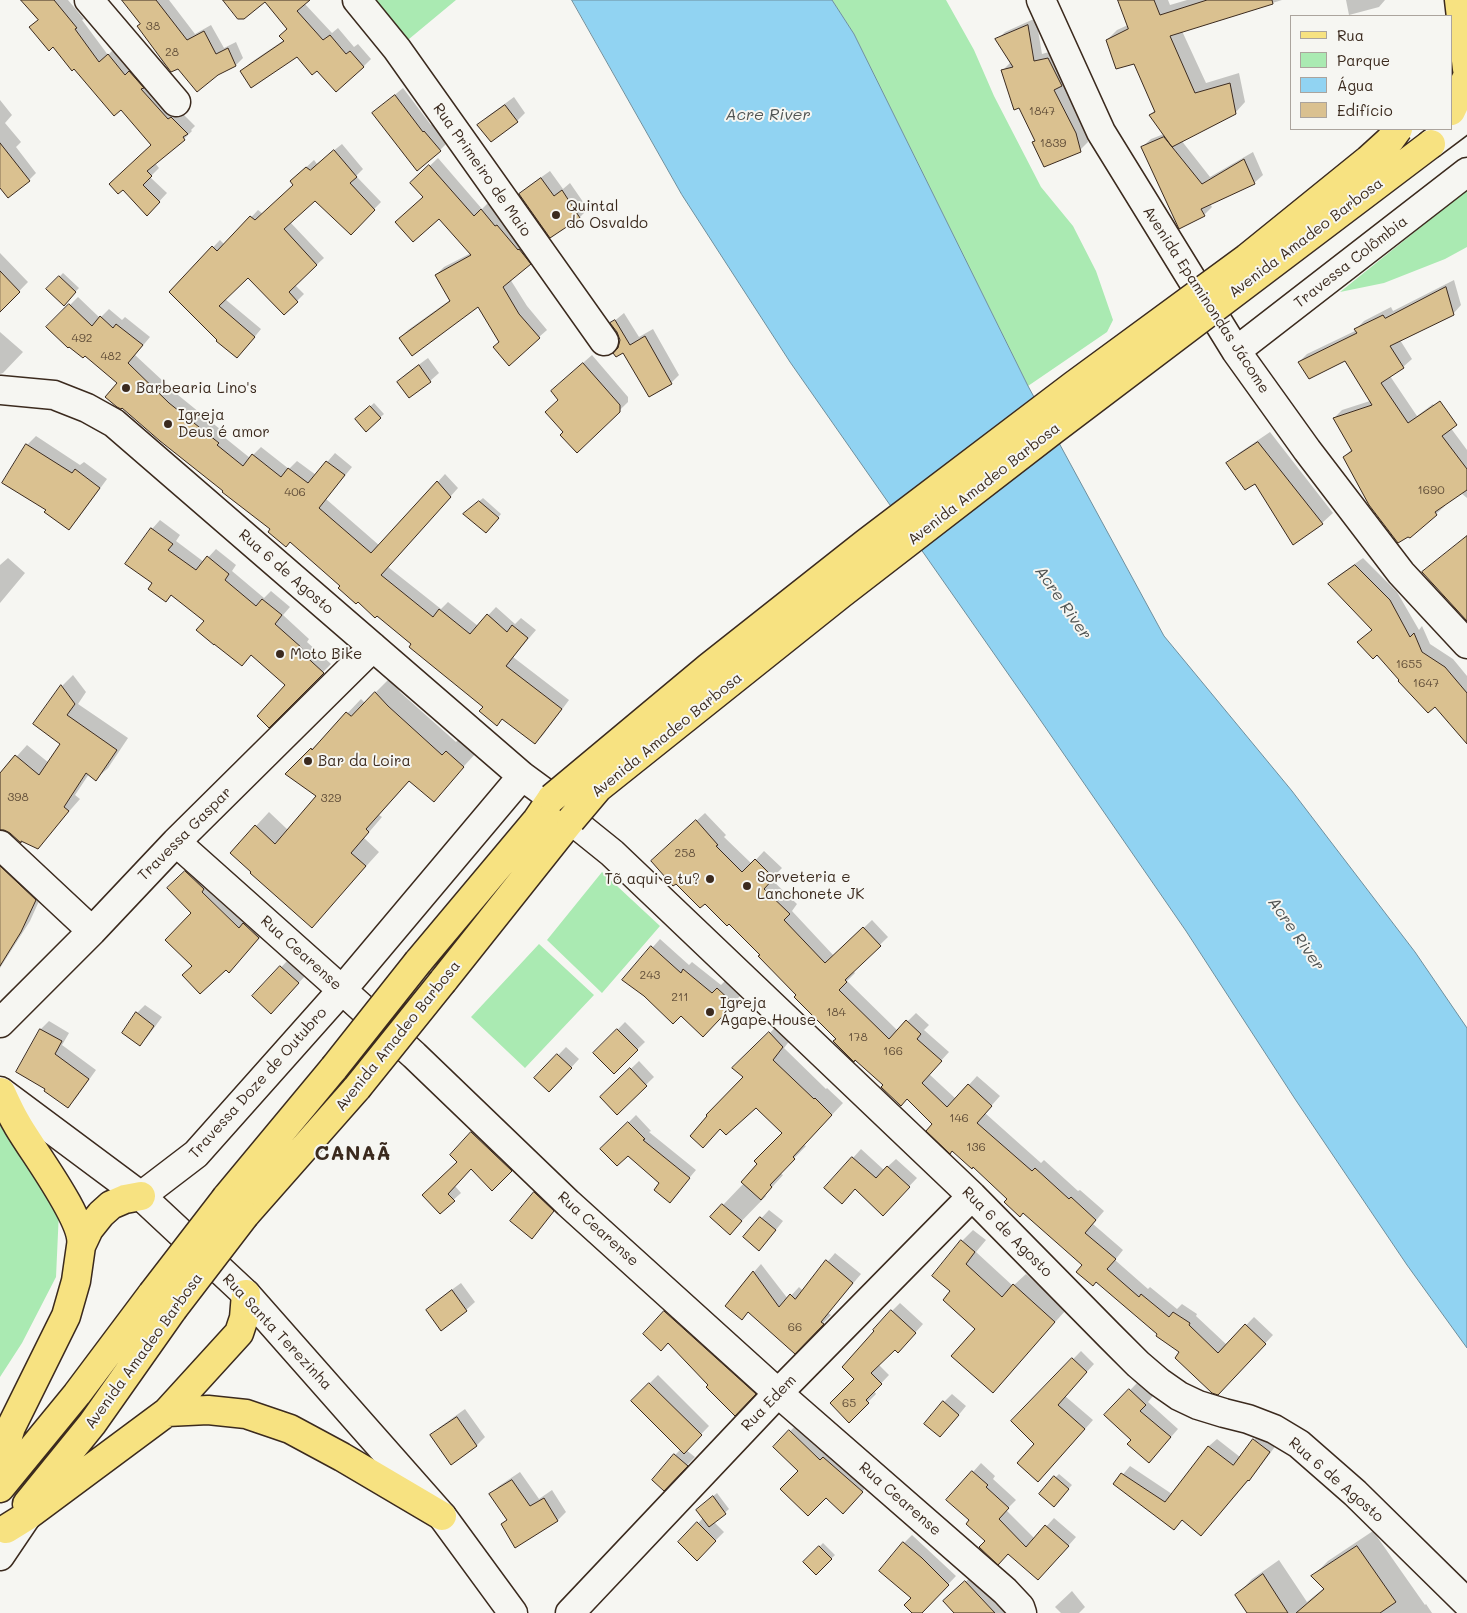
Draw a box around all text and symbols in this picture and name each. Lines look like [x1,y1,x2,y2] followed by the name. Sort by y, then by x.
[1290,15,1452,130] legend
[146,19,160,33] house number: 38
[1337,25,1364,45] text: Rua
[165,45,179,59] house number: 28
[1337,50,1390,70] text: Parque
[1337,75,1374,95] text: Água
[429,100,535,240] street label: Rua Primeiro de Maio
[1337,100,1393,120] text: Edifício
[1029,104,1055,118] house number: 1847
[725,105,811,125] water label: Acre River
[1040,136,1066,150] house number: 1839
[1225,174,1387,302] street label: Avenida Amadeo Barbosa
[566,197,648,232] place label: Quintal do Osvaldo
[1139,203,1273,397] street label: Avenida Epaminondas Jácome
[550,209,562,221] marker: Quintal do Osvaldo
[1291,212,1411,312] street label: Travessa Colômbia
[72,331,92,345] house number: 492
[101,349,121,363] house number: 482
[136,379,257,397] place label: Barbearia Lino's
[120,382,132,394] marker: Barbearia Lino's
[178,406,270,441] place label: Igreja Deus é amor
[162,418,174,430] marker: Igreja Deus é amor
[904,419,1064,549] street label: Avenida Amadeo Barbosa
[1417,483,1445,497] house number: 1690
[284,485,306,499] house number: 406
[235,526,337,618] street label: Rua 6 de Agosto
[1031,563,1095,643] water label: Acre River
[290,645,362,663] place label: Moto Bike
[274,648,286,660] marker: Moto Bike
[1396,657,1422,671] house number: 1655
[588,669,746,801] street label: Avenida Amadeo Barbosa
[1413,676,1439,690] house number: 1647
[318,752,411,770] place label: Bar da Loira
[302,755,314,767] marker: Bar da Loira
[134,783,236,885] street label: Travessa Gaspar
[7,790,29,804] house number: 398
[321,791,341,805] house number: 329
[675,846,695,860] house number: 258
[757,868,864,903] place label: Sorveteria e Lanchonete JK
[605,870,700,888] place label: Tõ aqui e tu?
[704,873,716,885] marker: Tõ aqui e tu?
[741,880,753,892] marker: Sorveteria e Lanchonete JK
[1264,894,1328,974] water label: Acre River
[257,912,345,994] street label: Rua Cearense
[332,957,464,1115] street label: Avenida Amadeo Barbosa
[640,968,660,982] house number: 243
[671,990,689,1004] house number: 211
[720,994,816,1029] place label: Igreja Ágape House
[185,1004,331,1162] street label: Travessa Doze de Outubro
[826,1005,846,1019] house number: 184
[704,1006,716,1018] marker: Igreja Ágape House
[848,1030,868,1044] house number: 178
[883,1044,903,1058] house number: 166
[949,1111,969,1125] house number: 146
[966,1140,986,1154] house number: 136
[314,1142,392,1166] district label: CANAÃ
[958,1183,1056,1281] street label: Rua 6 de Agosto
[554,1188,642,1270] street label: Rua Cearense
[81,1270,207,1432] street label: Avenida Amadeo Barbosa
[218,1270,336,1394] street label: Rua Santa Terezinha
[788,1320,802,1334] house number: 66
[738,1371,800,1435] street label: Rua Edem
[842,1396,856,1410] house number: 65
[1285,1434,1387,1526] street label: Rua 6 de Agosto
[855,1458,945,1540] street label: Rua Cearense

